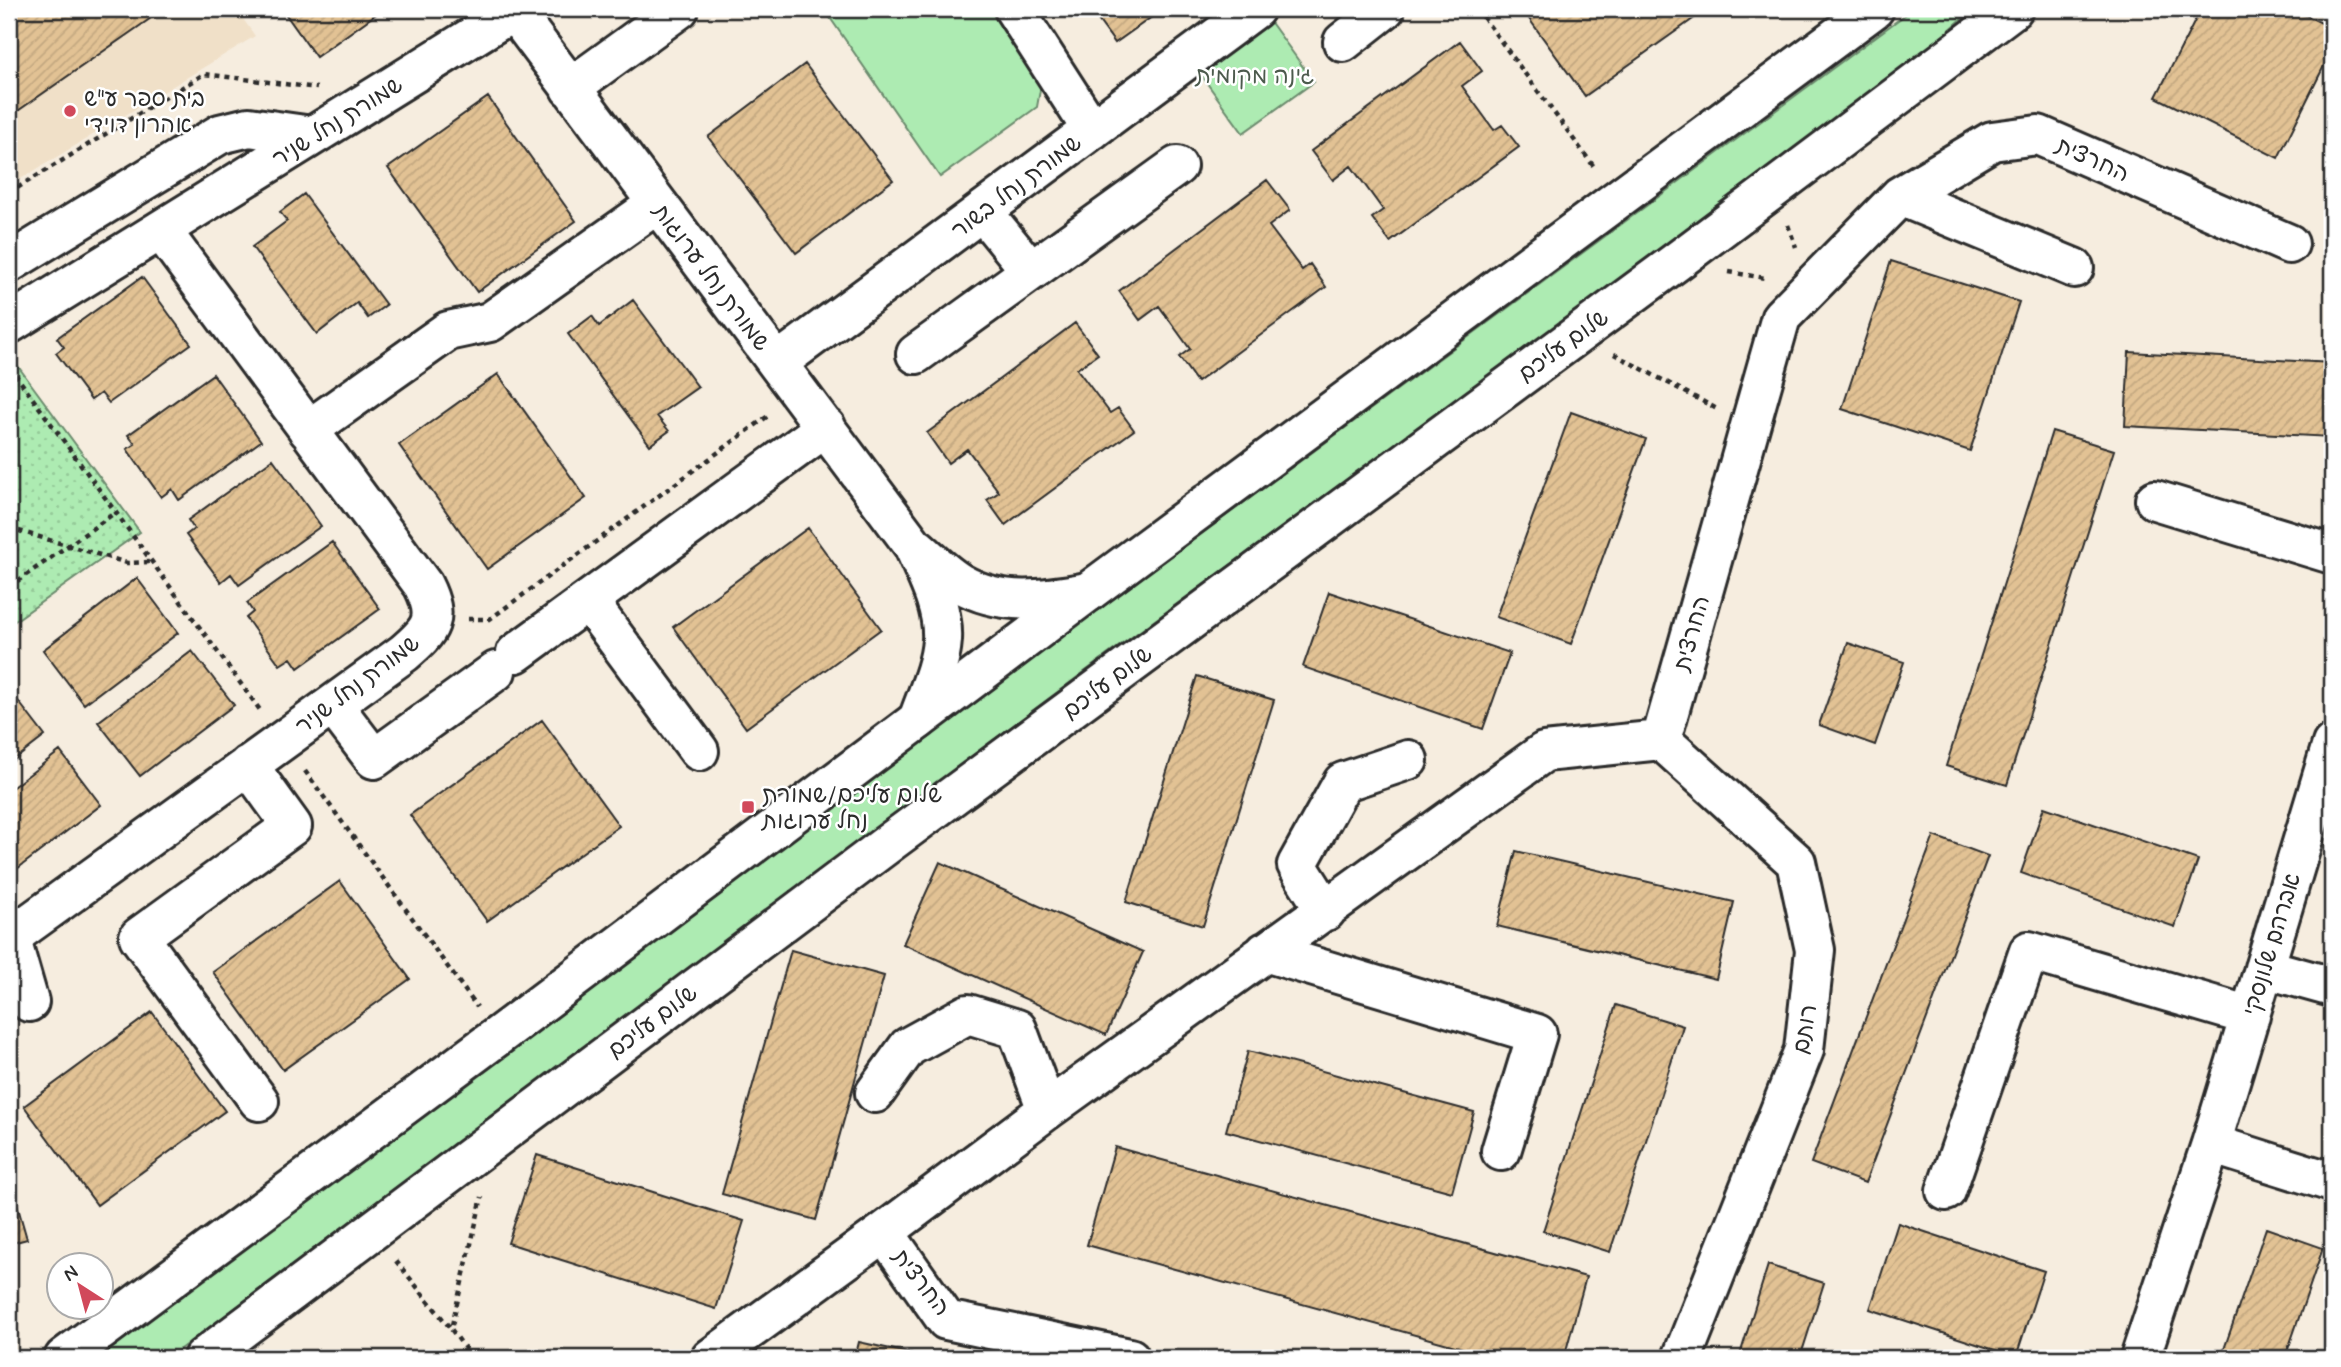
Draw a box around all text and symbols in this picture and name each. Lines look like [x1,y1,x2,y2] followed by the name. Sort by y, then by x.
[1195,62,1314,92] park label: גינה מקומית
[267,71,409,175] street label: שמורת נחל שניר
[84,85,205,141] place label: בית ספר ע"ש אהרון דוידי
[62,103,78,119] marker: בית ספר ע"ש אהרון דוידי
[946,129,1089,247] street label: שמורת נחל בשור
[2050,131,2134,190] street label: החרצית
[644,197,776,358] street label: שמורת נחל ערוגות
[1513,304,1616,390] street label: שלום עליכם
[1668,592,1718,676] street label: החרצית
[290,629,426,742] street label: שמורת נחל שניר
[1057,640,1159,727] street label: שלום עליכם
[760,781,942,837] place label: שלום עליכם/שמורת נחל ערוגות
[740,799,756,815] marker: שלום עליכם/שמורת נחל ערוגות
[2237,870,2309,1020] street label: אברהם שלונסקי
[602,979,704,1066] street label: שלום עליכם
[1787,1002,1825,1056] street label: רותם
[884,1243,956,1323] street label: החרצית
[46,1252,116,1322] north arrow
[58,1260,83,1287] text: N

